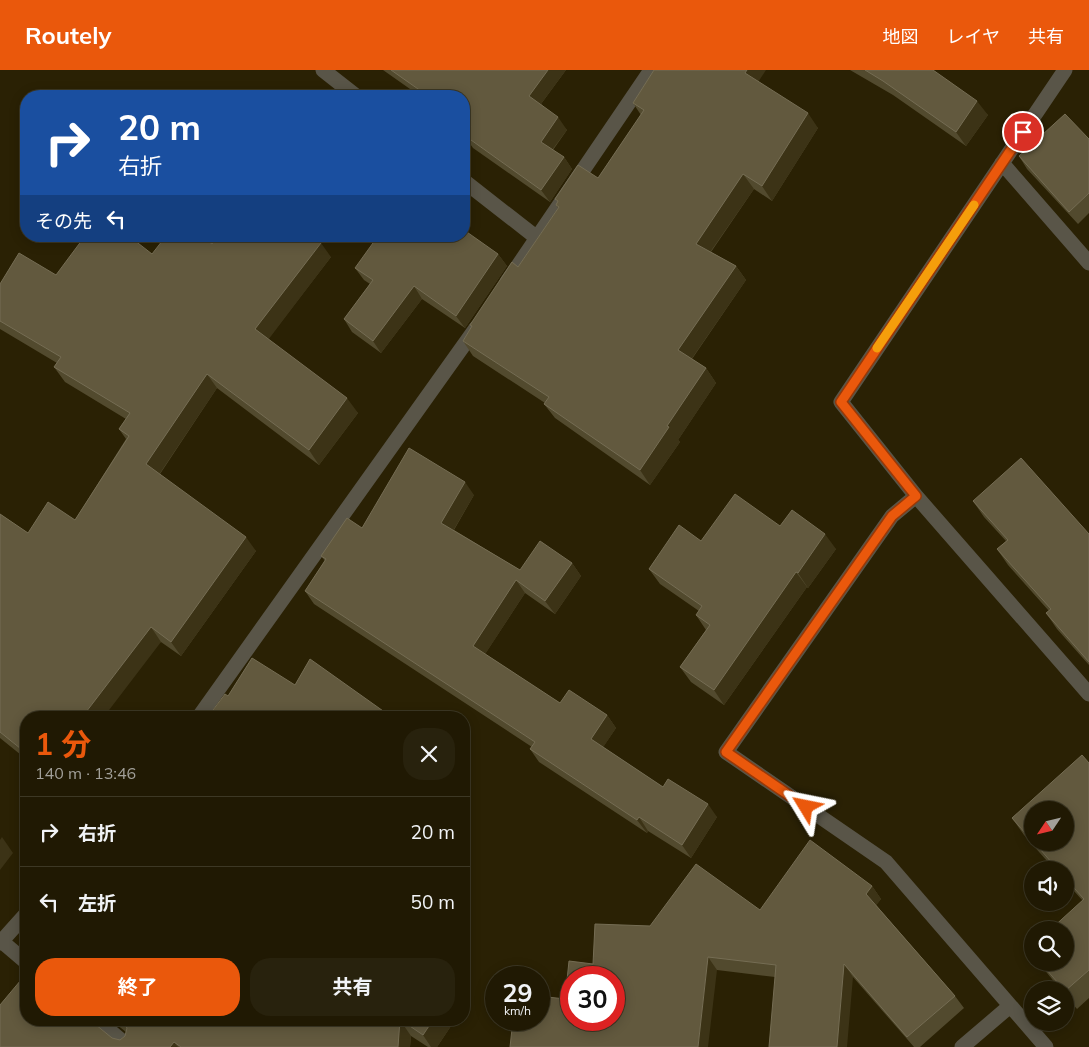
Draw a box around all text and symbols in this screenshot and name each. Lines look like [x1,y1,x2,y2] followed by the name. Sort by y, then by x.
[25,20,111,50] text: Routely
[883,25,919,48] text: 地図
[947,25,1000,48] text: レイヤ
[1028,25,1064,48] text: 共有
[118,105,201,149] text: 20 m
[35,110,100,175] icon: right
[1002,111,1044,153] pin
[1009,118,1037,146] icon: arrive
[118,152,162,180] text: 右折
[102,205,130,233] icon: left
[35,209,92,233] text: その先
[35,725,91,763] text: 1 分
[403,728,455,780] button: close
[35,763,136,783] text: 140 m · 13:46
[779,780,831,832] position arrow
[1024,801,1074,851] north arrow
[1024,801,1074,1031] map controls
[35,818,63,846] icon: right
[411,820,455,844] text: 20 m
[78,821,116,845] text: 右折
[1024,861,1074,911] button: sound
[35,888,63,916] icon: left
[411,890,455,914] text: 50 m
[78,891,116,915] text: 左折
[1024,921,1074,971] button: search
[35,958,240,1016] button: 終了
[250,958,455,1016] button: 共有
[560,966,625,1031] speed limit sign: 30
[502,977,533,1008] text: 29
[1024,981,1074,1031] button: layers
[504,1003,531,1018] text: km/h

